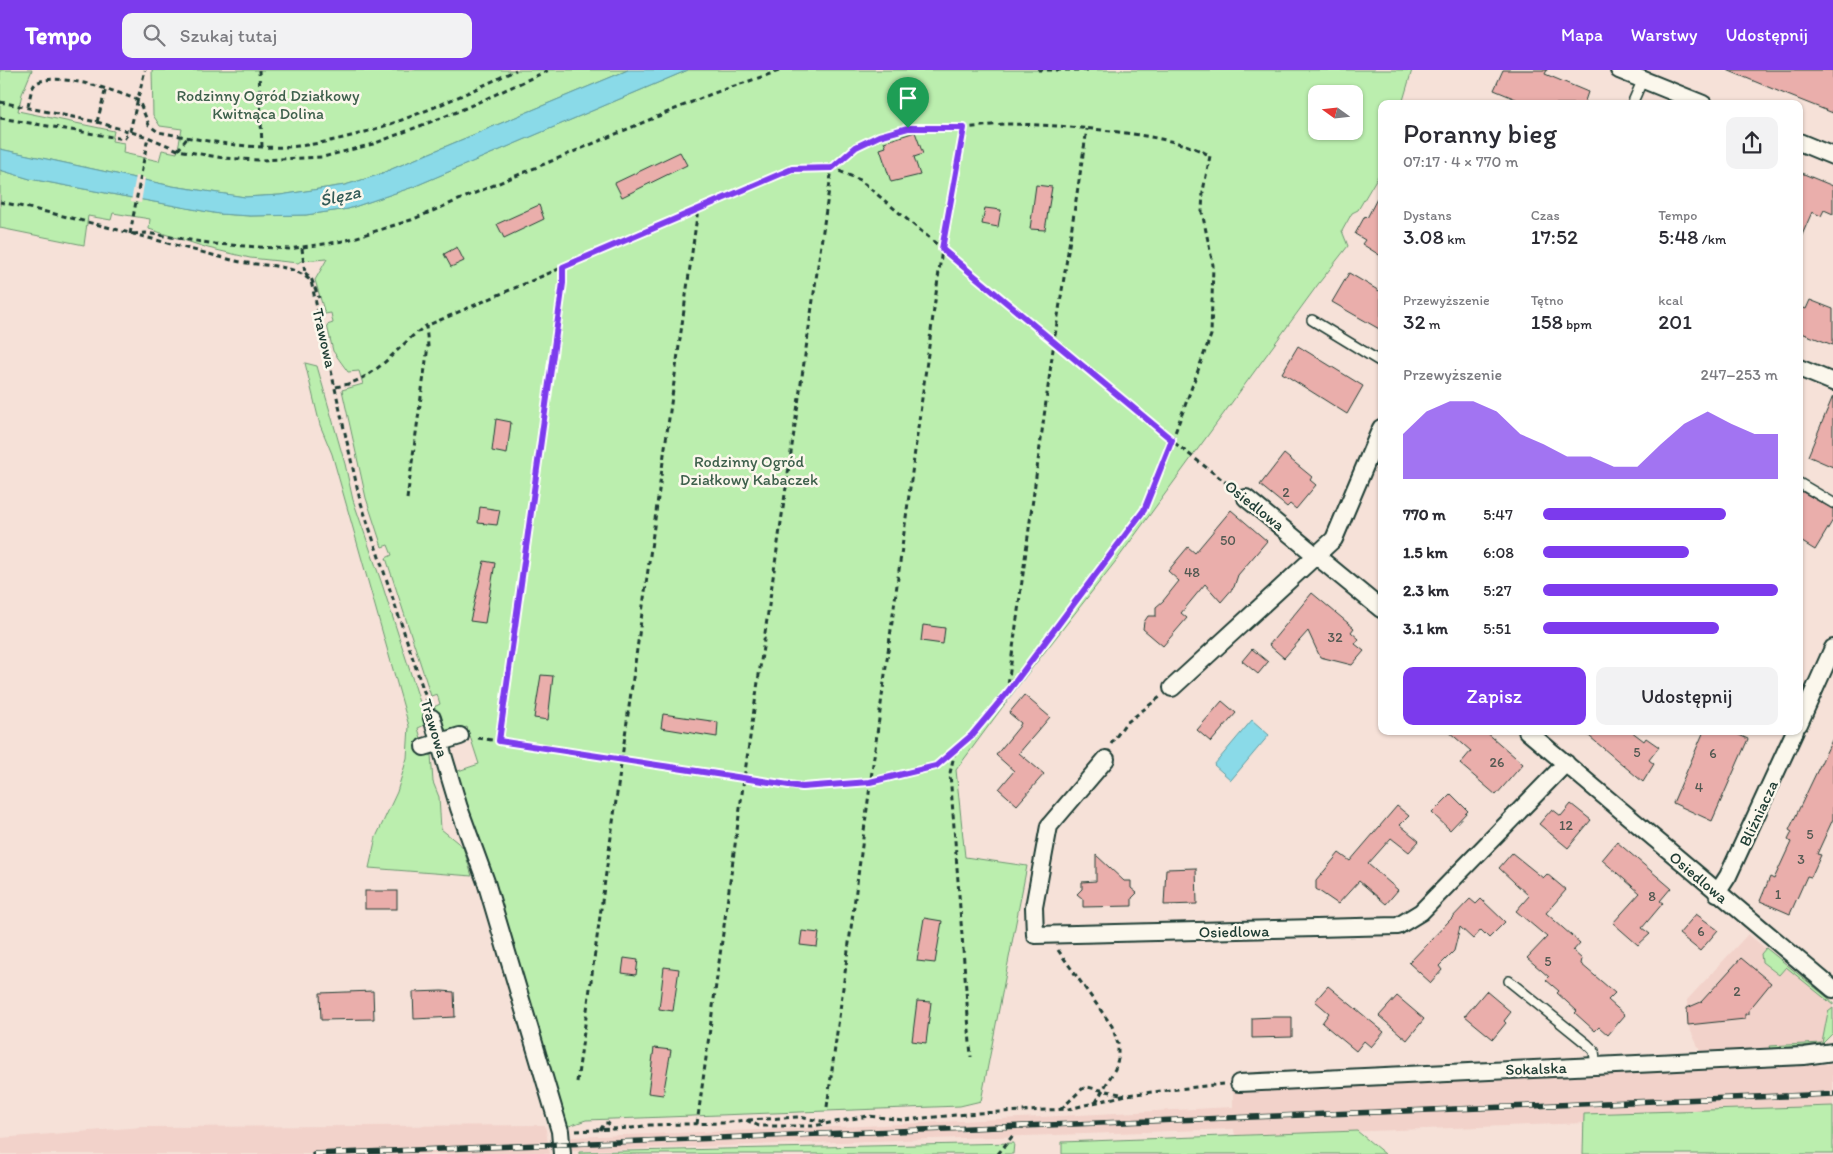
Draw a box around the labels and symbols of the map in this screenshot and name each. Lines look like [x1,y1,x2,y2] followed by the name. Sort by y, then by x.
[887,77,929,128] pin
[1308,85,1362,140] north arrow
[176,86,360,123] park label: Rodzinny Ogród Działkowy Kwitnąca Dolina
[317,180,363,211] water label: Ślęza
[308,306,341,371] street label: Trawowa
[680,452,818,489] park label: Rodzinny Ogród Działkowy Kabaczek
[1221,476,1289,535] street label: Osiedlowa
[1282,484,1290,501] house number: 2
[1220,532,1236,549] house number: 50
[1184,564,1200,581] house number: 48
[1328,629,1343,646] house number: 32
[417,696,453,761] street label: Trawowa
[1633,744,1641,761] house number: 5
[1709,745,1717,762] house number: 6
[1490,754,1504,771] house number: 26
[1735,777,1782,849] street label: Bliźniacza
[1695,779,1704,796] house number: 4
[1559,817,1574,834] house number: 12
[1806,826,1814,843] house number: 5
[1665,847,1732,908] street label: Osiedlowa
[1797,851,1805,868] house number: 3
[1775,886,1782,903] house number: 1
[1648,888,1656,905] house number: 8
[1198,921,1270,942] street label: Osiedlowa
[1697,923,1705,940] house number: 6
[1544,953,1552,970] house number: 5
[1733,983,1741,1000] house number: 2
[1505,1058,1568,1079] street label: Sokalska

